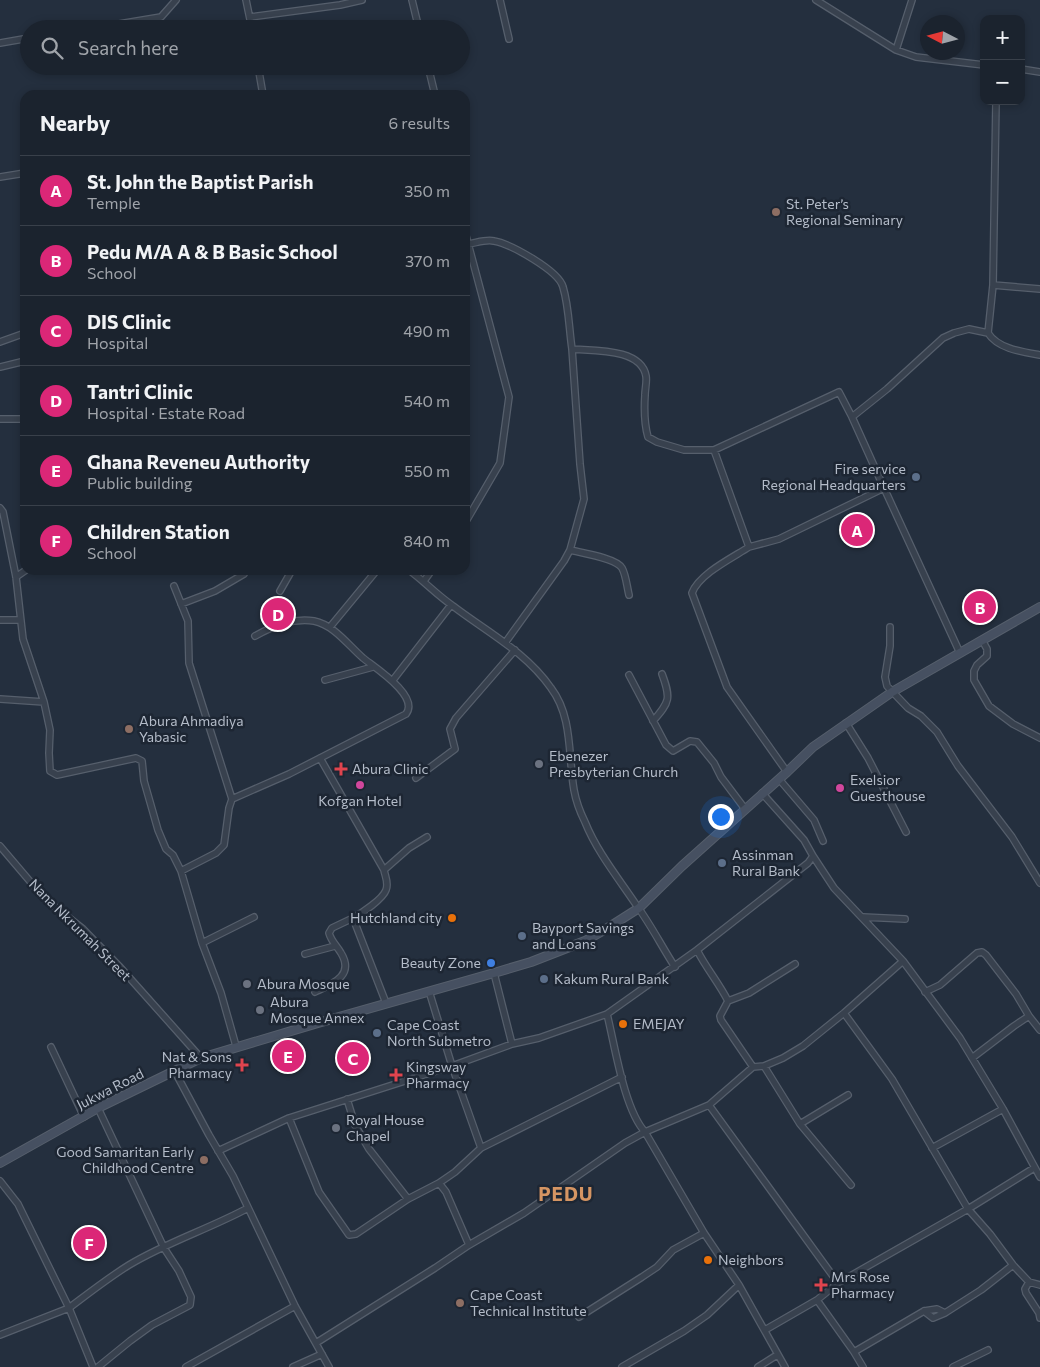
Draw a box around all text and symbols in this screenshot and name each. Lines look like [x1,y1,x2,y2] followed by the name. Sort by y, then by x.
[920,15,965,60] north arrow
[980,15,1025,105] map controls
[980,15,1025,60] button: +
[20,20,470,75] search box
[38,34,66,62] icon: search
[78,36,178,59] text: Search here
[980,60,1025,105] button: −
[40,110,110,135] text: Nearby
[389,113,450,132] text: 6 results
[87,170,313,193] text: St. John the Baptist Parish
[50,181,62,200] text: A
[404,181,450,200] text: 350 m
[87,193,140,212] text: Temple
[786,195,903,228] place label: St. Peter’s Regional Seminary
[770,206,782,218] marker: St. Peter’s Regional Seminary
[87,240,338,263] text: Pedu M/A A & B Basic School
[51,251,61,270] text: B
[405,251,450,270] text: 370 m
[87,263,137,282] text: School
[87,310,171,333] text: DIS Clinic
[51,321,61,340] text: C
[403,321,450,340] text: 490 m
[87,333,148,352] text: Hospital
[87,380,193,403] text: Tantri Clinic
[50,391,62,410] text: D
[404,391,450,410] text: 540 m
[87,403,245,422] text: Hospital · Estate Road
[87,450,310,473] text: Ghana Reveneu Authority
[762,460,906,493] place label: Fire service Regional Headquarters
[51,461,61,480] text: E
[404,461,450,480] text: 550 m
[910,471,922,483] marker: Fire service Regional Headquarters
[87,473,192,492] text: Public building
[841,511,873,549] pin: A
[87,520,230,543] text: Children Station
[51,531,61,550] text: F
[403,531,450,550] text: 840 m
[87,543,137,562] text: School
[964,588,996,626] pin: B
[262,595,294,633] pin: D
[139,712,244,745] place label: Abura Ahmadiya Yabasic
[123,723,135,735] marker: Abura Ahmadiya Yabasic
[549,747,678,780] place label: Ebenezer Presbyterian Church
[533,758,545,770] marker: Ebenezer Presbyterian Church
[352,760,429,777] place label: Abura Clinic
[334,762,348,776] marker: Abura Clinic
[850,771,926,804] place label: Exelsior Guesthouse
[354,779,366,791] marker: Kofgan Hotel
[834,782,846,794] marker: Exelsior Guesthouse
[318,792,402,809] place label: Kofgan Hotel
[708,804,734,830] your location
[732,846,801,879] place label: Assinman Rural Bank
[716,857,728,869] marker: Assinman Rural Bank
[26,875,135,984] street label: Nana Nkrumah Street
[350,909,442,926] place label: Hutchland city
[446,912,458,924] marker: Hutchland city
[532,919,634,952] place label: Bayport Savings and Loans
[516,930,528,942] marker: Bayport Savings and Loans
[401,954,481,971] place label: Beauty Zone
[485,957,497,969] marker: Beauty Zone
[554,970,670,987] place label: Kakum Rural Bank
[538,973,550,985] marker: Kakum Rural Bank
[257,975,350,992] place label: Abura Mosque
[241,978,253,990] marker: Abura Mosque
[270,993,365,1026] place label: Abura Mosque Annex
[254,1004,266,1016] marker: Abura Mosque Annex
[633,1015,685,1032] place label: EMEJAY
[387,1016,491,1049] place label: Cape Coast North Submetro
[617,1018,629,1030] marker: EMEJAY
[371,1027,383,1039] marker: Cape Coast North Submetro
[272,1037,304,1075] pin: E
[337,1039,369,1077] pin: C
[162,1048,232,1081] place label: Nat & Sons Pharmacy
[406,1058,469,1091] place label: Kingsway Pharmacy
[236,1059,248,1071] marker: Nat & Sons Pharmacy
[73,1064,146,1113] street label: Jukwa Road
[390,1069,402,1081] marker: Kingsway Pharmacy
[346,1111,424,1144] place label: Royal House Chapel
[330,1122,342,1134] marker: Royal House Chapel
[56,1143,194,1176] place label: Good Samaritan Early Childhood Centre
[198,1154,210,1166] marker: Good Samaritan Early Childhood Centre
[538,1182,594,1205] district label: PEDU
[73,1224,105,1262] pin: F
[718,1251,784,1268] place label: Neighbors
[702,1254,714,1266] marker: Neighbors
[831,1268,894,1301] place label: Mrs Rose Pharmacy
[815,1279,827,1291] marker: Mrs Rose Pharmacy
[470,1286,587,1319] place label: Cape Coast Technical Institute
[454,1297,466,1309] marker: Cape Coast Technical Institute

